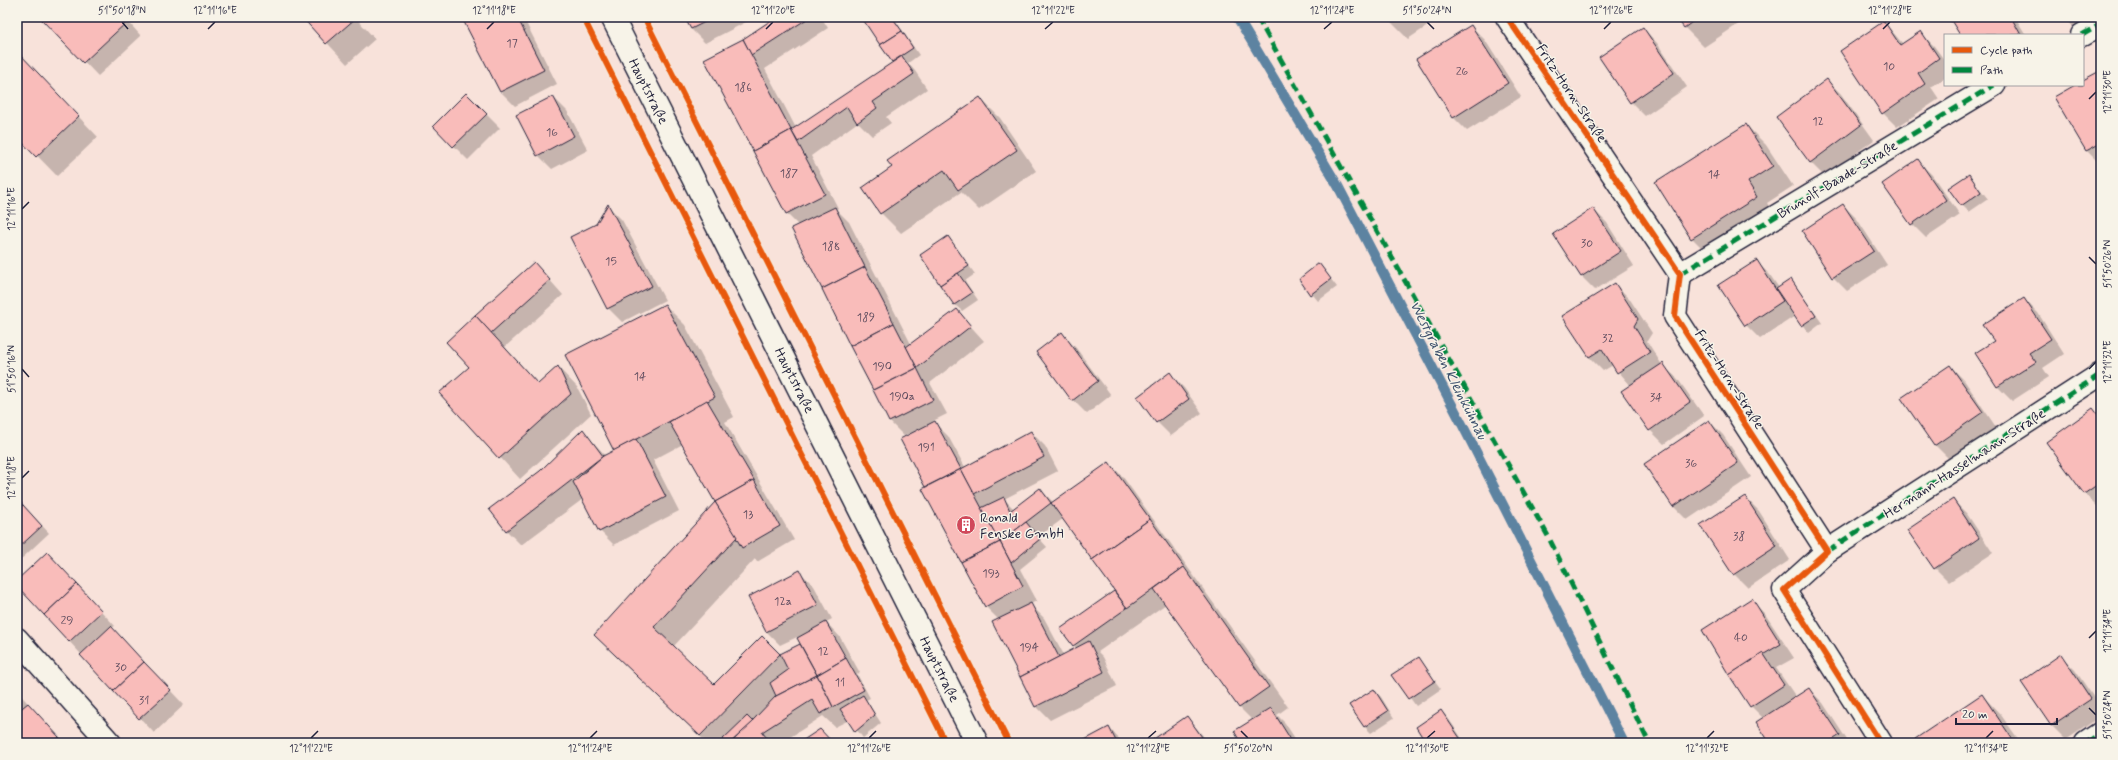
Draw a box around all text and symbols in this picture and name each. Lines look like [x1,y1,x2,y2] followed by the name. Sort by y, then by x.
[98,4,146,18] text: 51°50'18"N
[193,4,237,18] text: 12°11'16"E
[472,4,516,18] text: 12°11'18"E
[751,4,795,18] text: 12°11'20"E
[1031,4,1075,18] text: 12°11'22"E
[1310,4,1354,18] text: 12°11'24"E
[1403,4,1452,18] text: 51°50'24"N
[1589,4,1633,18] text: 12°11'26"E
[1868,4,1912,18] text: 12°11'28"E
[1944,34,2084,86] legend
[506,36,518,52] house number: 17
[1531,41,1611,146] street label: Fritz-Horn-Straße
[1980,43,2032,59] text: Cycle path
[624,56,672,127] street label: Hauptstraße
[1883,59,1895,75] house number: 10
[1980,63,2003,79] text: Path
[1456,64,1469,80] house number: 26
[2101,70,2115,114] text: 12°11'30"E
[734,80,752,96] house number: 186
[1812,114,1824,130] house number: 12
[546,125,558,141] house number: 16
[1774,137,1901,223] street label: Brunolf-Baade-Straße
[780,166,799,182] house number: 187
[1708,167,1720,183] house number: 14
[5,187,19,231] text: 12°11'16"E
[1581,236,1593,252] house number: 30
[822,239,840,255] house number: 188
[2101,240,2115,288] text: 51°50'26"N
[605,254,617,270] house number: 15
[1404,298,1492,444] water label: Westgraben Kleinkühnau
[857,310,875,326] house number: 189
[1690,326,1768,433] street label: Fritz-Horn-Straße
[1602,331,1614,347] house number: 32
[2101,340,2115,384] text: 12°11'32"E
[5,345,19,393] text: 51°50'16"N
[770,345,818,416] street label: Hauptstraße
[872,359,892,375] house number: 190
[634,369,646,385] house number: 14
[889,389,915,405] house number: 190a
[1650,390,1662,406] house number: 34
[1880,405,2049,523] street label: Hermann-Hasselmann-Straße
[917,440,935,456] house number: 191
[5,456,19,500] text: 12°11'18"E
[1685,456,1697,472] house number: 36
[743,507,753,523] house number: 13
[980,509,1064,543] place label: Ronald Fenske GmbH
[955,514,977,536] building icon: Ronald Fenske GmbH
[1733,529,1745,545] house number: 38
[982,566,1000,582] house number: 193
[774,594,792,610] house number: 12a
[2101,609,2115,653] text: 12°11'34"E
[60,613,74,629] house number: 29
[1734,630,1748,646] house number: 40
[915,634,963,705] street label: Hauptstraße
[1019,640,1039,656] house number: 194
[817,644,829,660] house number: 12
[115,660,127,676] house number: 30
[835,675,845,691] house number: 11
[2101,690,2115,739] text: 51°50'24"N
[139,693,149,709] house number: 31
[1956,700,2057,726] scale bar
[1962,707,1988,723] text: 20 m
[289,742,333,756] text: 12°11'22"E
[568,742,612,756] text: 12°11'24"E
[847,742,891,756] text: 12°11'26"E
[1126,742,1170,756] text: 12°11'28"E
[1224,742,1273,756] text: 51°50'20"N
[1405,742,1449,756] text: 12°11'30"E
[1685,742,1729,756] text: 12°11'32"E
[1964,742,2008,756] text: 12°11'34"E

